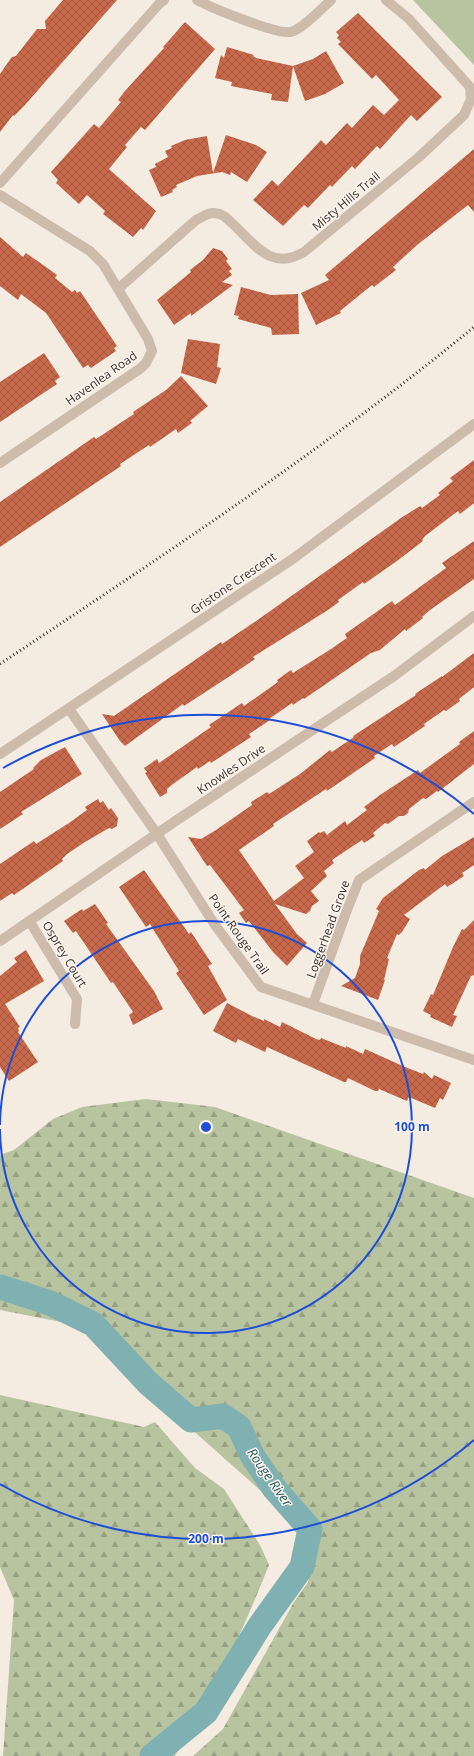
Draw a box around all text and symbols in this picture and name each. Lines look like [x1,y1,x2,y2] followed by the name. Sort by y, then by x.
[308,168,384,234] street label: Misty Hills Trail
[62,347,140,409] street label: Havenlea Road
[187,548,279,618] street label: Gristone Crescent
[193,740,269,798] street label: Knowles Drive
[302,877,354,980] street label: Loggerhead Grove
[205,890,273,978] street label: Point Rouge Trail
[39,918,91,990] street label: Osprey Court
[394,1118,430,1135] text: 100 m
[199,1120,213,1134] centre of rings
[243,1444,297,1510] water label: Rouge River
[188,1530,224,1547] text: 200 m

